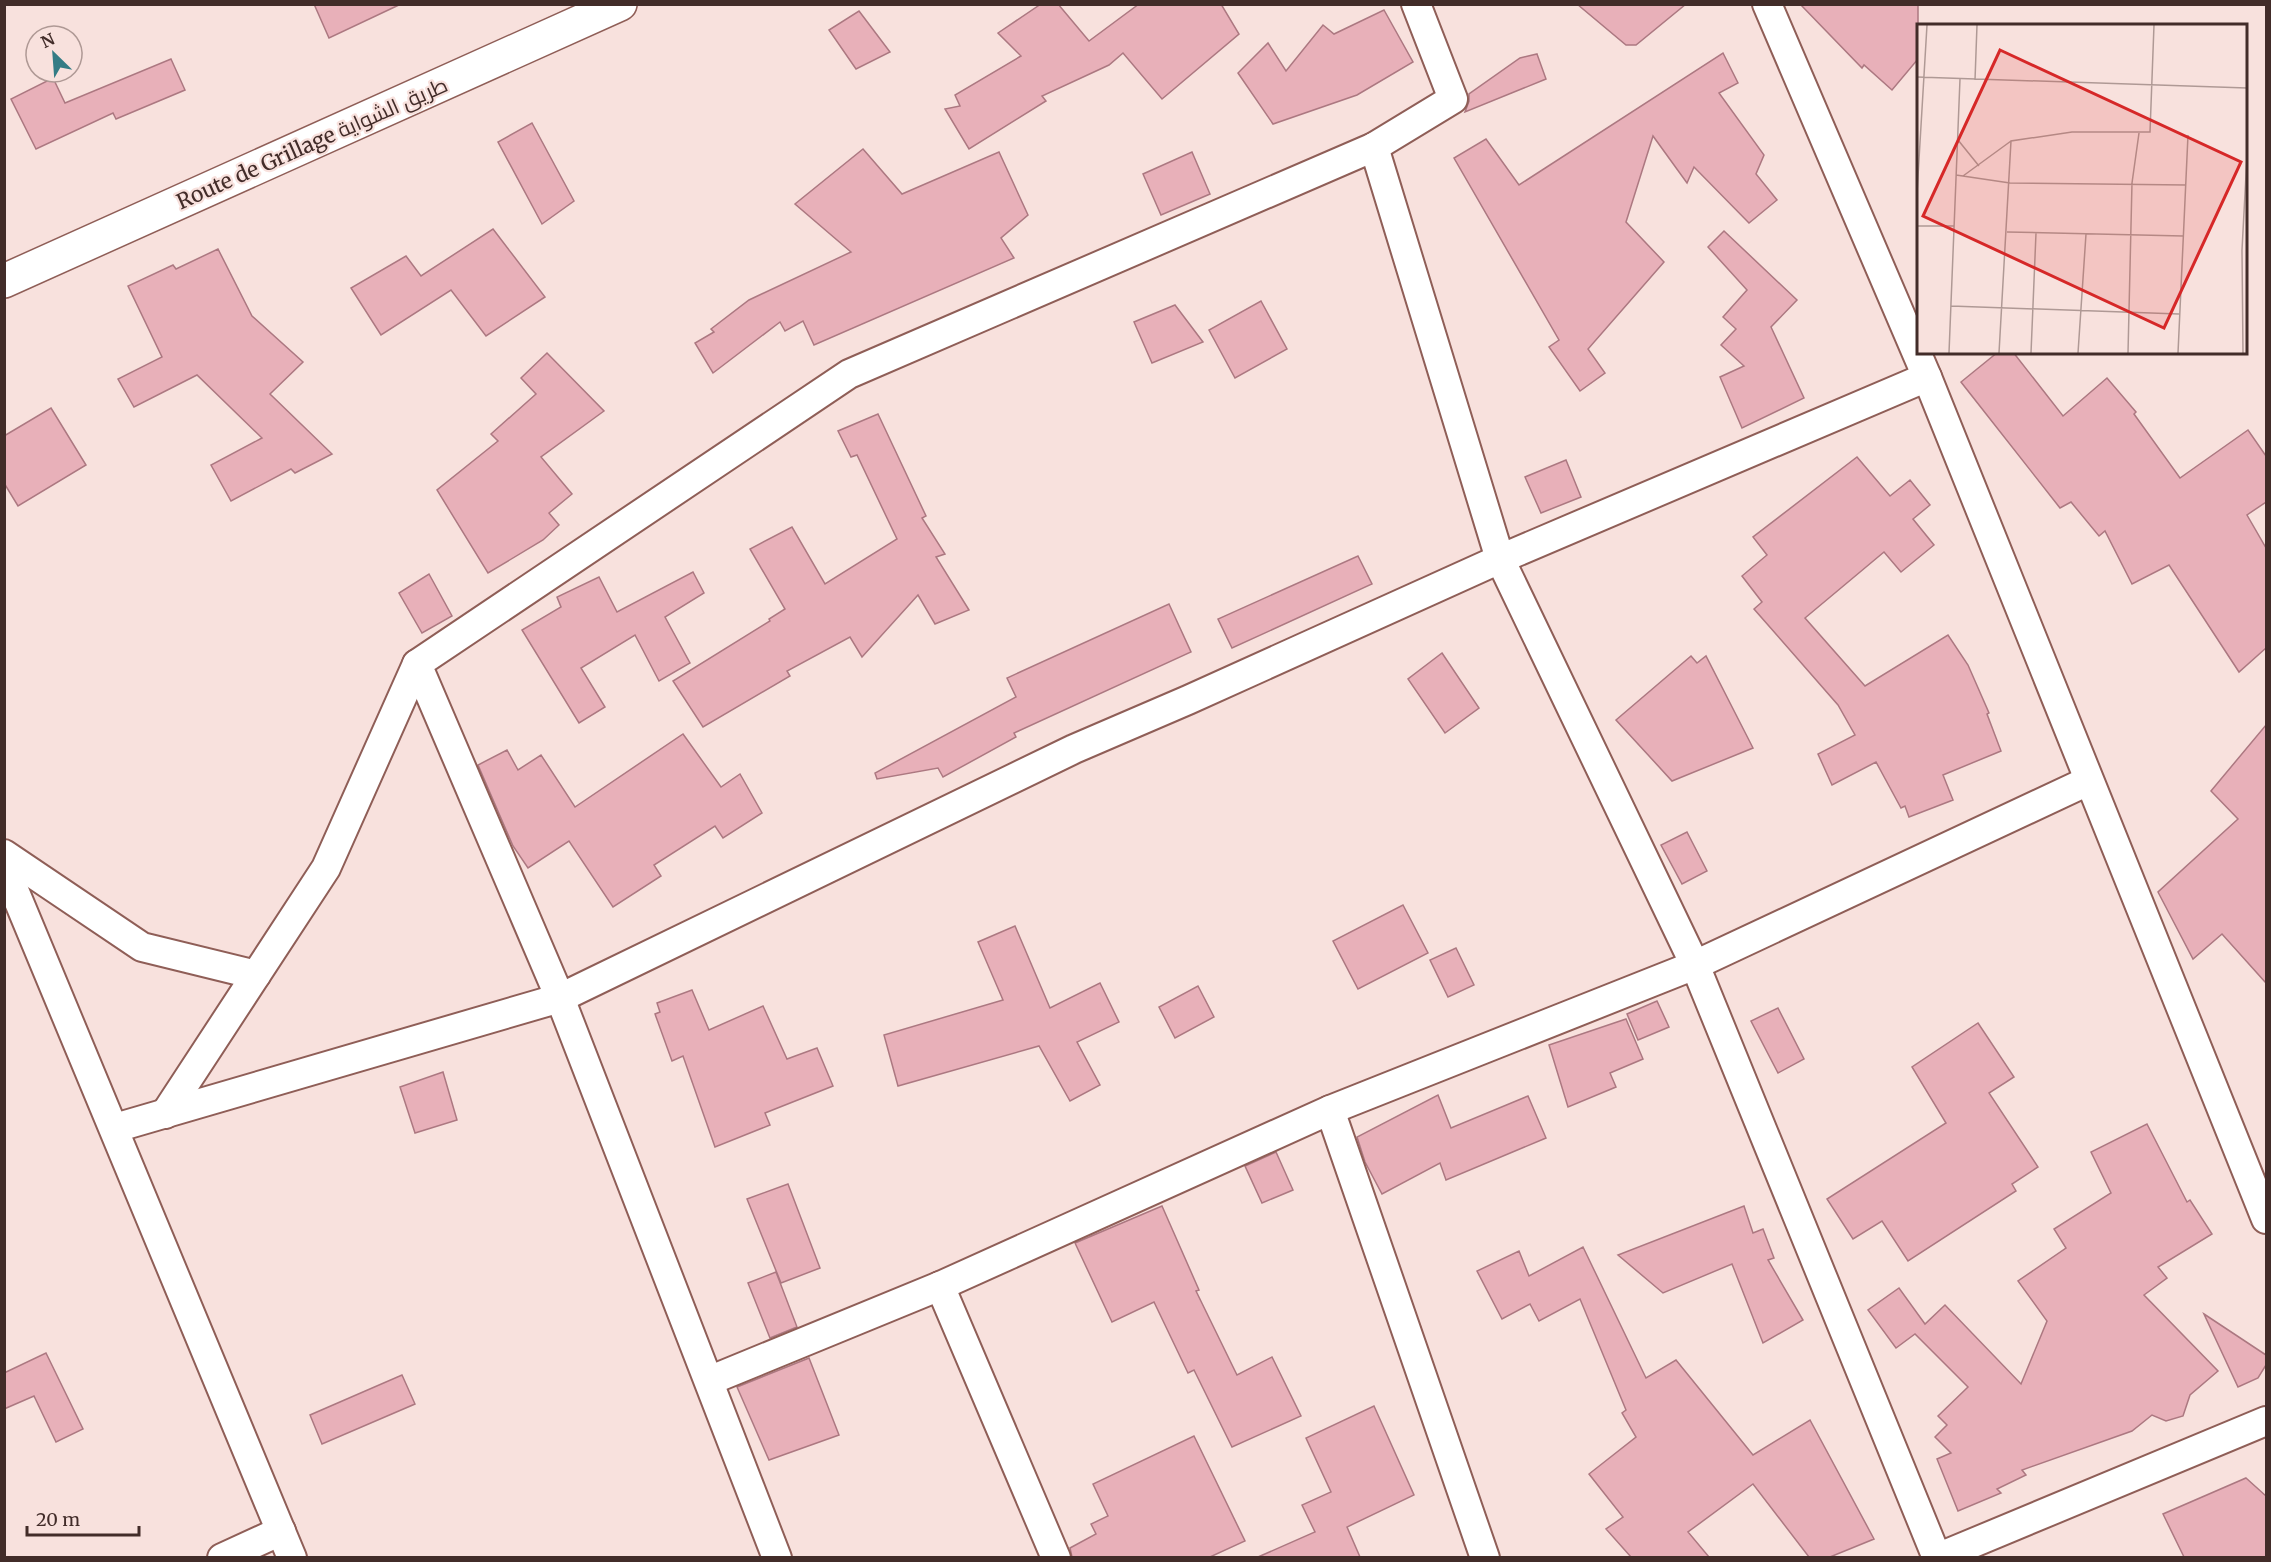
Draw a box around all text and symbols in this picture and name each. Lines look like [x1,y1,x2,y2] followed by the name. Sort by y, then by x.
[24,24,84,84] north arrow
[1917,24,2247,354] inset map
[38,29,58,52] text: N
[172,71,452,215] street label: Route de Grillage طريق الشواية
[27,1499,140,1537] scale bar
[36,1508,80,1531] text: 20 m

